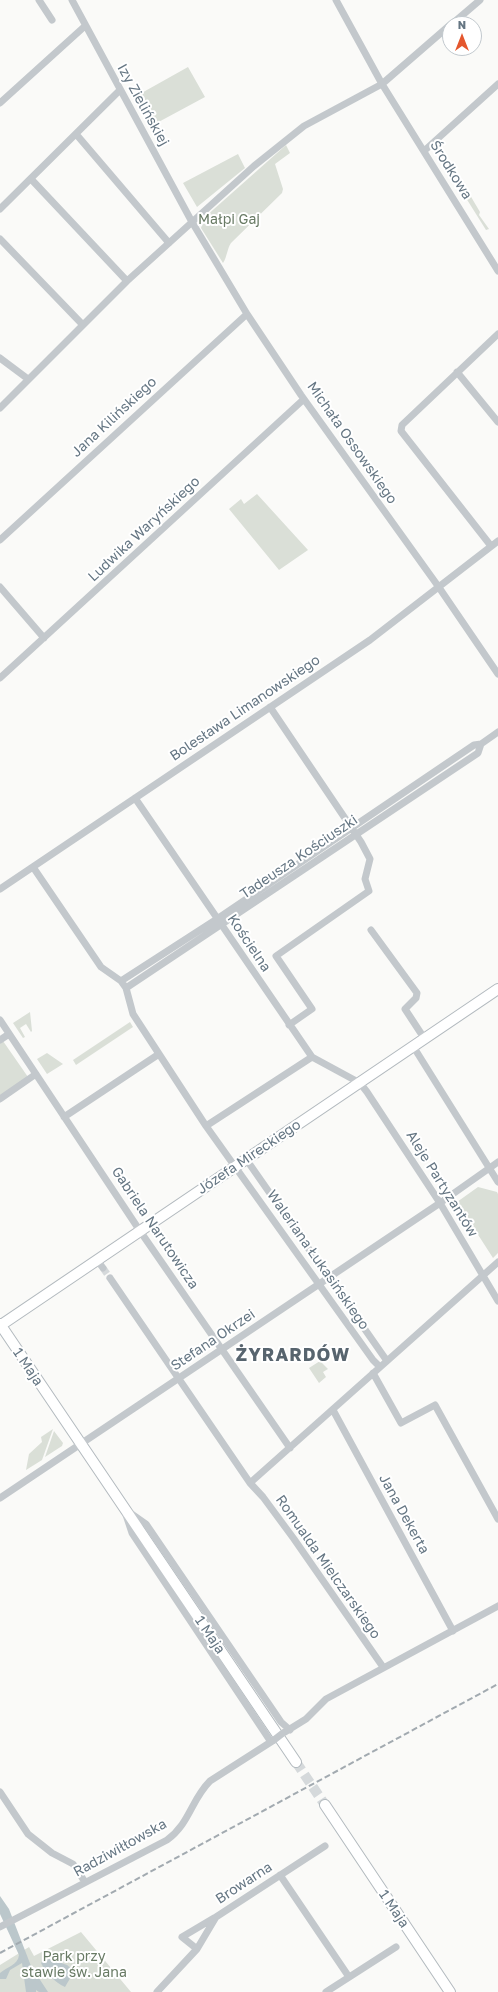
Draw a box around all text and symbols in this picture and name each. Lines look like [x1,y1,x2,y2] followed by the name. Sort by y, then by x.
[442,16,482,56] north arrow
[458,18,466,31] text: N
[114,61,172,149] street label: Izy Zielińskiej
[426,137,476,203] street label: Środkowa
[198,212,260,228] park label: Małpi Gaj
[68,373,160,461] street label: Jana Kilińskiego
[303,379,401,507] street label: Michała Ossowskiego
[85,473,203,585] street label: Ludwika Waryńskiego
[167,652,323,764] street label: Bolesława Limanowskiego
[237,812,361,902] street label: Tadeusza Kościuszki
[224,911,274,975] street label: Kościelna
[194,1116,304,1198] street label: Józefa Mireckiego
[403,1128,481,1240] street label: Aleje Partyzantów
[108,1164,202,1292] street label: Gabriela Narutowicza
[263,1187,373,1333] street label: Waleriana Łukasińskiego
[168,1306,258,1374] street label: Stefana Okrzei
[236,1344,350,1366] district label: ŻYRARDÓW
[9,1345,47,1389] street label: 1 Maja
[375,1471,433,1557] street label: Jana Dekerta
[272,1492,384,1642] street label: Romualda Mielczarskiego
[191,1613,229,1657] street label: 1 Maja
[71,1815,169,1881] street label: Radziwiłłowska
[213,1859,275,1907] street label: Browarna
[375,1887,413,1931] street label: 1 Maja
[21,1949,127,1982] park label: Park przy stawie św. Jana

